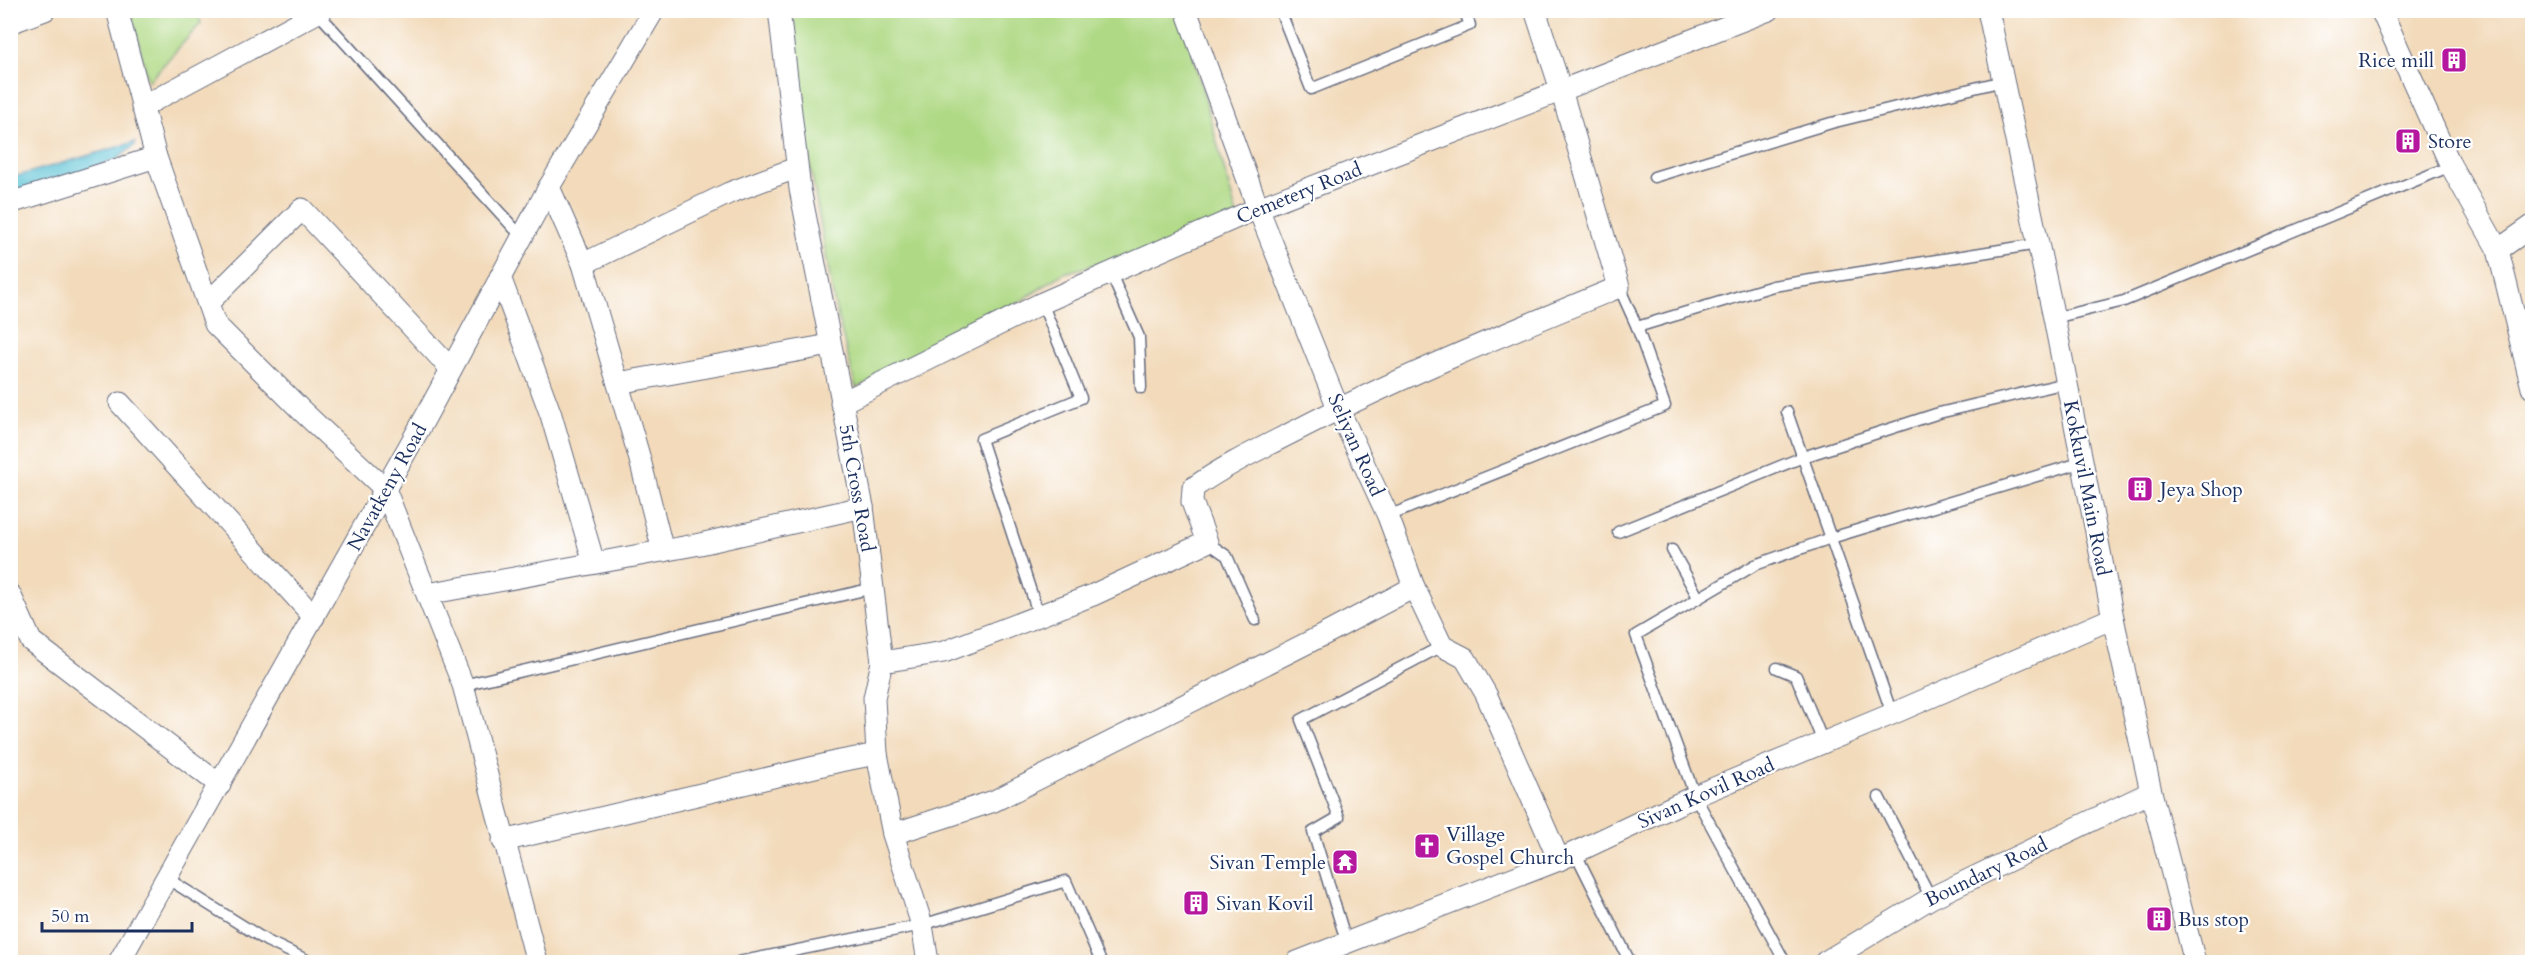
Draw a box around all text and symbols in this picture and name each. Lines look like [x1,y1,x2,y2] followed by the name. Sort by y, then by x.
[2439,45,2469,75] building icon: Rice mill
[2358,47,2434,74] place label: Rice mill
[2393,126,2423,156] building icon: Store
[2428,128,2472,155] place label: Store
[1232,155,1366,230] street label: Cemetery Road
[1321,389,1391,501] street label: Seliyan Road
[2057,398,2117,578] street label: Kokkuvil Main Road
[341,418,433,556] street label: Navatkeny Road
[833,422,882,554] street label: 5th Cross Road
[2125,474,2155,504] building icon: Jeya Shop
[2157,476,2243,503] place label: Jeya Shop
[1633,751,1779,835] street label: Sivan Kovil Road
[1446,821,1574,871] place label: Village Gospel Church
[1412,831,1442,861] church icon: Village Gospel Church
[1920,831,2052,913] street label: Boundary Road
[1330,847,1360,877] temple icon: Sivan Temple
[1209,849,1326,876] place label: Sivan Temple
[1181,888,1211,918] building icon: Sivan Kovil
[1216,890,1314,917] place label: Sivan Kovil
[42,895,192,933] scale bar
[51,904,90,929] text: 50 m
[2144,904,2174,934] building icon: Bus stop
[2178,906,2249,933] place label: Bus stop

